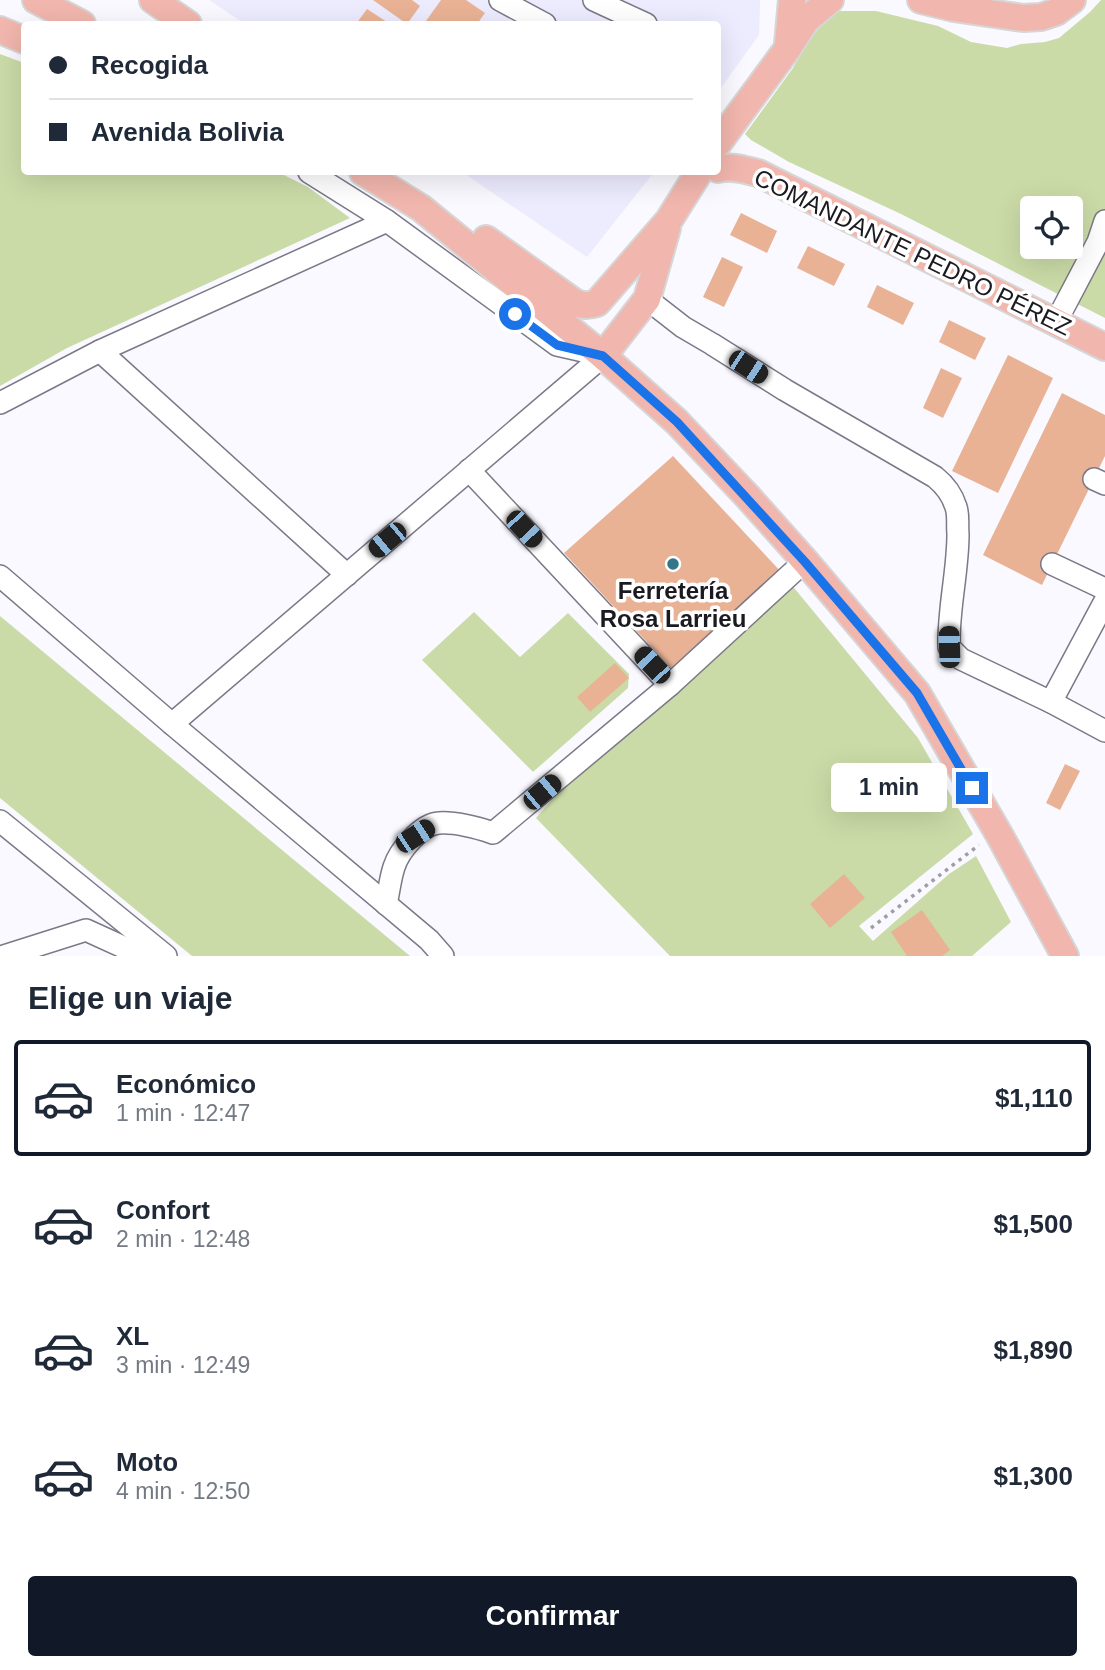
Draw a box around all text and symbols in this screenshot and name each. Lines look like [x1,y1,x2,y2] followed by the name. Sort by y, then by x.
[91,50,208,80] text: Recogida
[91,117,284,147] text: Avenida Bolivia
[750,163,1076,341] street label: COMANDANTE PEDRO PÉREZ
[1020,196,1083,259] map controls
[1020,196,1083,259] button: locate
[499,298,531,330] route start
[725,347,772,387] car
[502,506,547,552] car
[365,518,410,562] car
[665,556,681,572] marker: Ferretería Rosa Larrieu
[600,577,746,632] place label: Ferretería Rosa Larrieu
[938,626,961,668] car
[630,642,675,688] car
[832,764,948,812] callout: 1 min
[520,770,565,814] car
[956,772,988,804] route end
[859,774,919,800] text: 1 min
[392,816,439,856] car
[28,980,233,1016] text: Elige un viaje
[32,1067,95,1130] icon: car
[116,1069,256,1099] text: Económico
[995,1083,1073,1113] text: $1,110
[116,1100,250,1126] text: 1 min · 12:47
[32,1193,95,1256] icon: car
[116,1195,210,1225] text: Confort
[993,1209,1073,1239] text: $1,500
[116,1226,250,1252] text: 2 min · 12:48
[32,1319,95,1382] icon: car
[116,1321,149,1351] text: XL
[993,1335,1073,1365] text: $1,890
[116,1352,250,1378] text: 3 min · 12:49
[32,1445,95,1508] icon: car
[116,1447,178,1477] text: Moto
[993,1461,1073,1491] text: $1,300
[116,1478,250,1504] text: 4 min · 12:50
[28,1576,1077,1656] button: Confirmar

